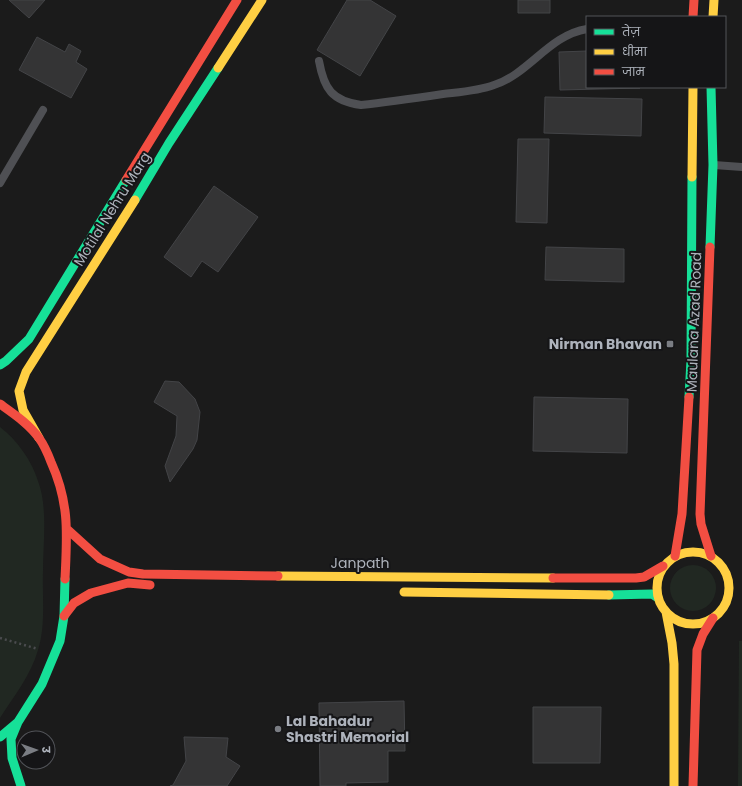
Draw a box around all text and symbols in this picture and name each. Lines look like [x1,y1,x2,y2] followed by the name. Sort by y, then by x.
[586,16,726,88] legend
[621,23,641,40] text: तेज़
[622,43,648,60] text: धीमा
[621,63,646,80] text: जाम
[69,148,155,270] street label: Motilal Nehru Marg
[682,251,706,393] street label: Maulana Azad Road
[549,334,662,354] place label: Nirman Bhavan
[665,339,675,349] marker: Nirman Bhavan
[331,553,389,573] street label: Janpath
[286,711,409,747] place label: Lal Bahadur Shastri Memorial
[273,724,283,734] marker: Lal Bahadur Shastri Memorial
[16,730,56,770] north arrow
[38,745,54,754] text: उ

